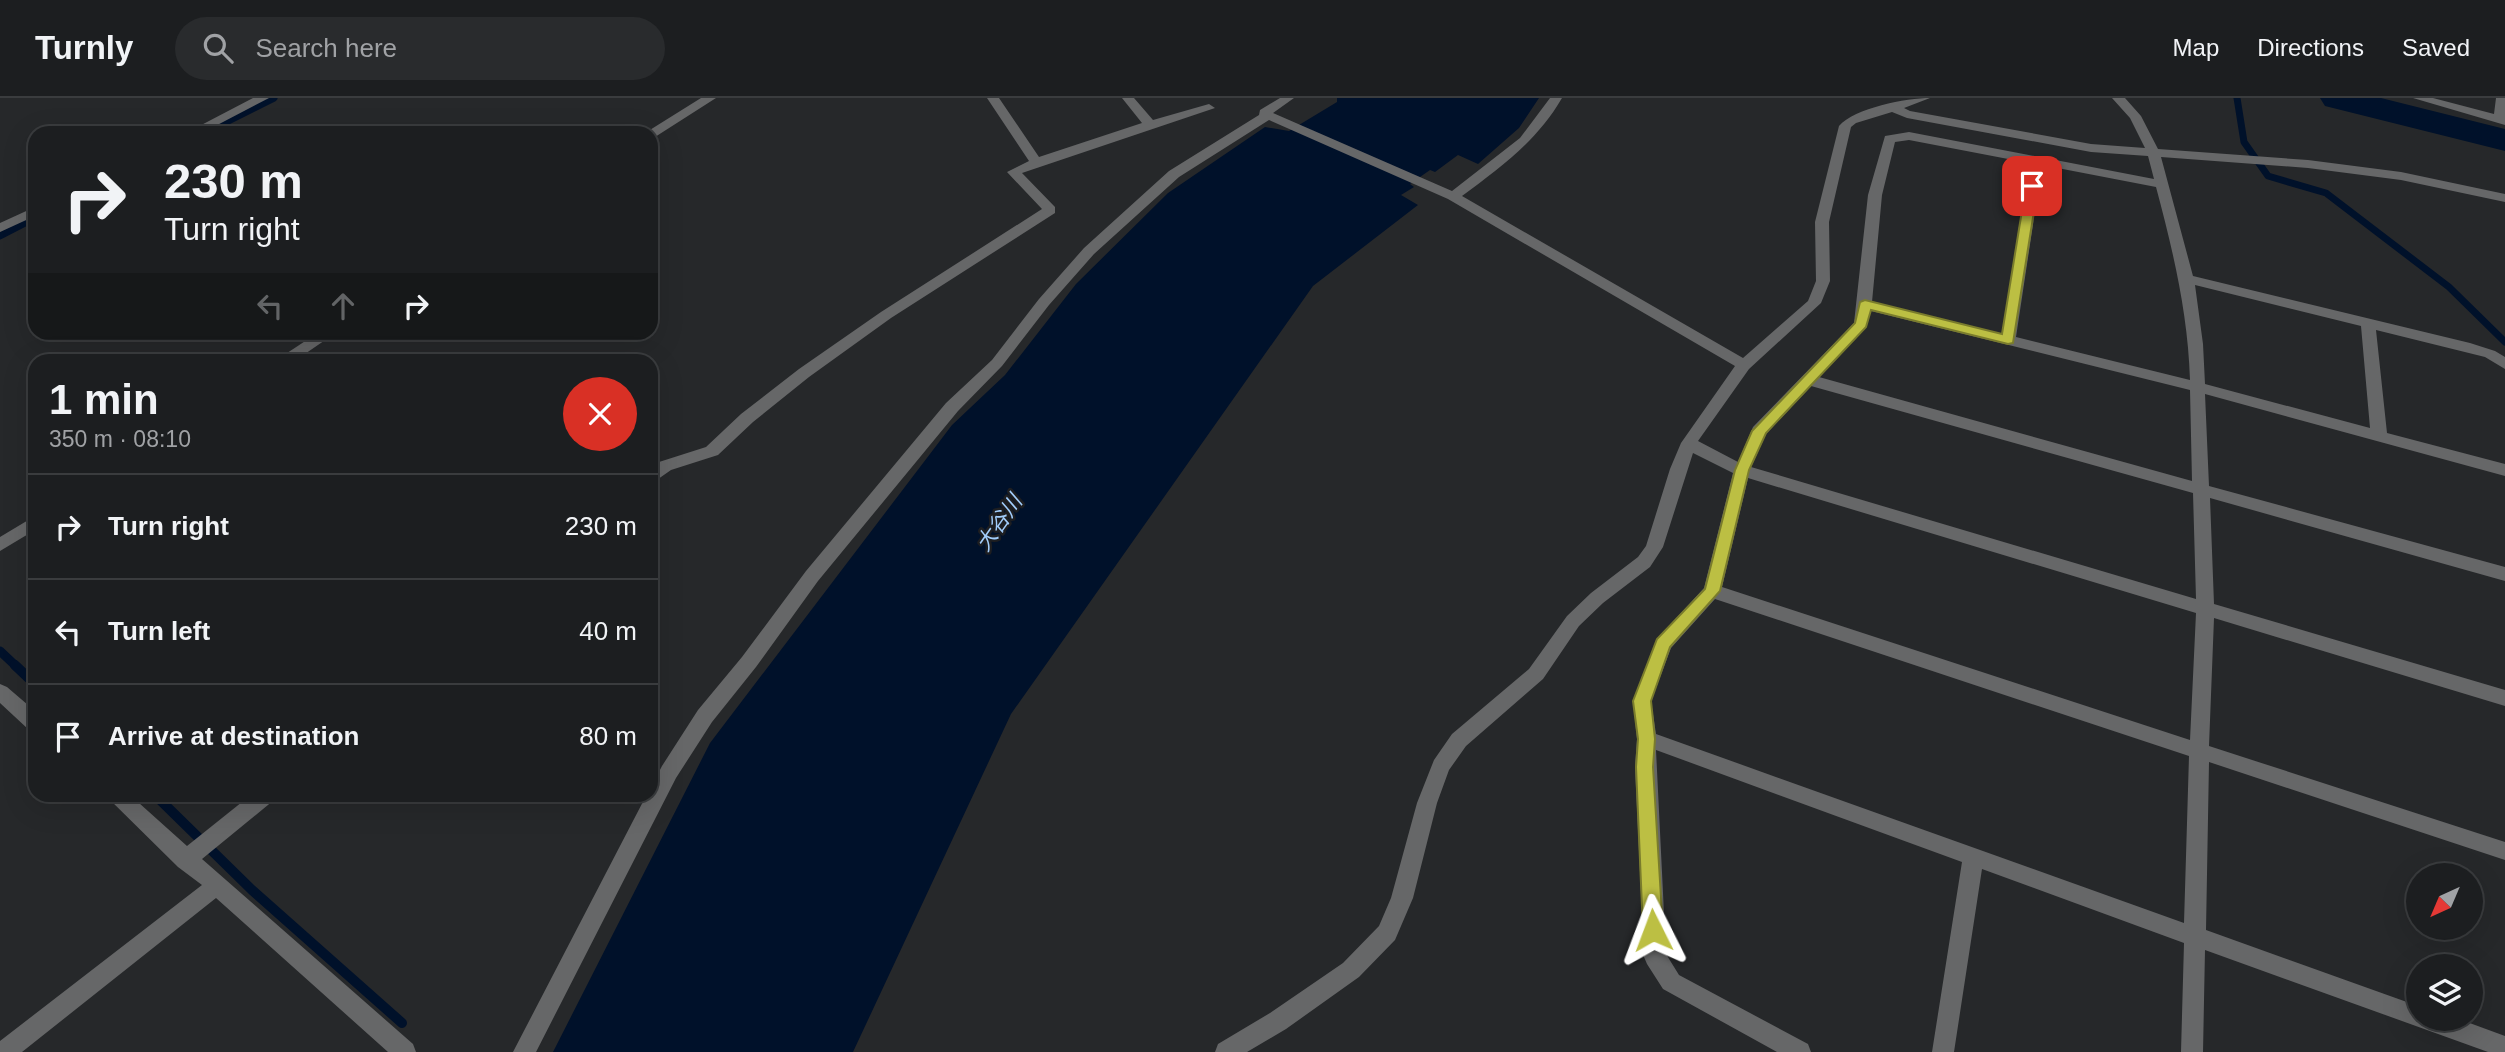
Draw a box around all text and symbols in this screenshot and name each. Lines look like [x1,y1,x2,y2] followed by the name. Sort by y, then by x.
[175,17,665,80] search box
[35,29,133,66] text: Turnly
[199,29,237,67] icon: search
[255,33,397,63] text: Search here
[2173,34,2219,61] text: Map
[2257,34,2364,61] text: Directions
[2402,34,2470,61] text: Saved
[49,154,140,245] icon: right
[164,154,303,208] text: 230 m
[2002,156,2062,216] pin
[2013,167,2051,205] icon: arrive
[164,211,300,247] text: Turn right
[251,287,289,325] icon: left
[324,287,362,325] icon: ahead
[397,287,435,325] icon: right
[49,376,159,423] text: 1 min
[563,377,637,451] button: close
[49,426,191,452] text: 350 m · 08:10
[971,489,1027,555] water label: 大谷川
[49,508,87,546] icon: right
[108,511,229,541] text: Turn right
[565,511,637,541] text: 230 m
[49,613,87,651] icon: left
[108,616,210,646] text: Turn left
[579,616,637,646] text: 40 m
[49,718,87,756] icon: arrive
[108,721,359,751] text: Arrive at destination
[579,721,637,751] text: 80 m
[2406,863,2483,940] north arrow
[2406,863,2483,1031] map controls
[1616,893,1690,967] position arrow
[2406,954,2483,1031] button: layers

